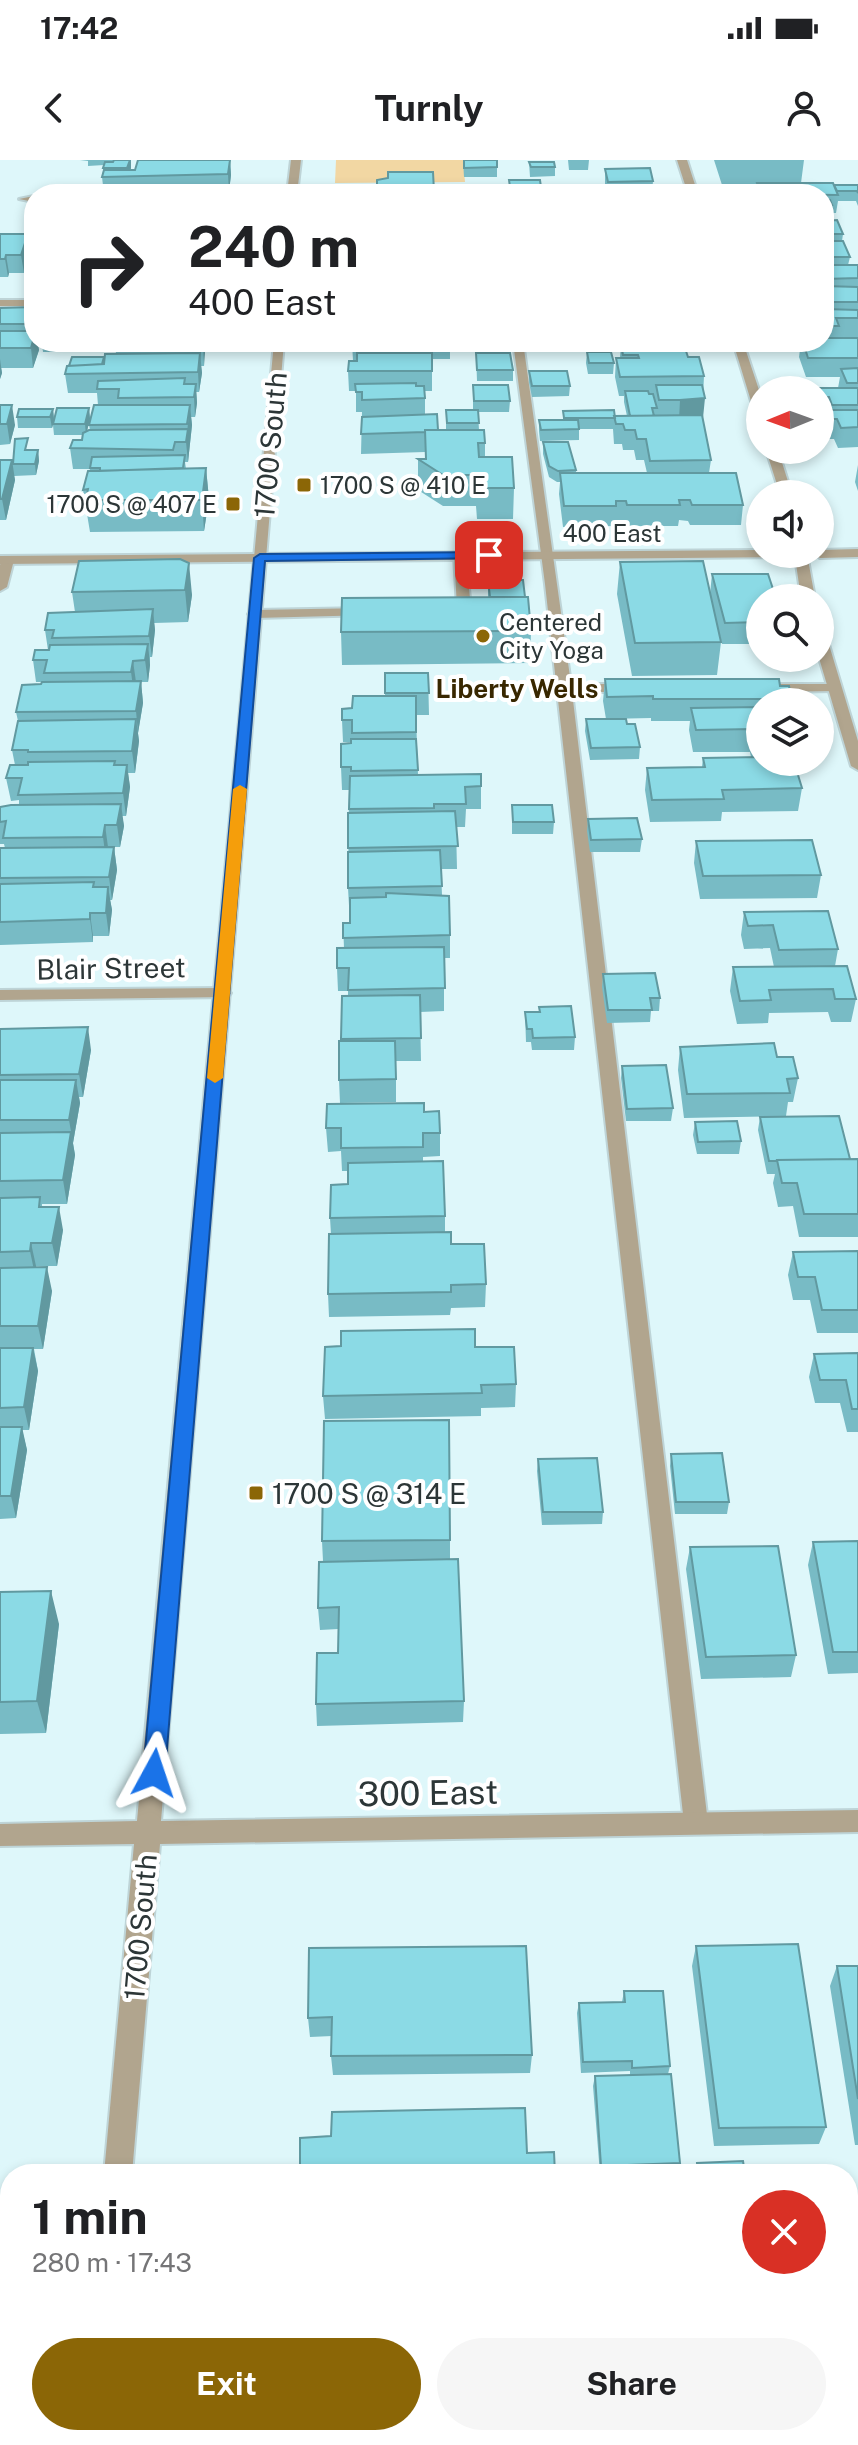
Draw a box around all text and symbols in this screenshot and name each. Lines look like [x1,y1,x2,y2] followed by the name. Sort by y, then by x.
[40,10,118,46] text: 17:42
[32,86,76,130] icon: back
[782,86,826,130] icon: person
[375,87,483,129] text: Turnly
[188,214,359,280] text: 240 m
[56,216,160,320] icon: right
[188,281,337,323] text: 400 East
[247,371,293,519] street label: 1700 South
[746,376,834,464] north arrow
[746,376,834,776] map controls
[320,471,486,499] place label: 1700 S @ 410 E
[295,476,313,494] marker: 1700 S @ 410 E
[746,480,834,568] button: sound
[47,490,217,518] place label: 1700 S @ 407 E
[224,495,242,513] marker: 1700 S @ 407 E
[562,519,662,547] street label: 400 East
[455,521,523,589] pin
[467,533,511,577] icon: arrive
[746,584,834,672] button: search
[499,608,604,664] place label: Centered City Yoga
[474,627,492,645] marker: Centered City Yoga
[435,673,599,704] district label: Liberty Wells
[746,688,834,776] button: layers
[36,950,186,986] street label: Blair Street
[272,1477,466,1510] place label: 1700 S @ 314 E
[247,1484,265,1502] marker: 1700 S @ 314 E
[112,1731,196,1815] position arrow
[357,1772,499,1814] street label: 300 East
[117,1853,163,2001] street label: 1700 South
[32,2188,148,2245] text: 1 min
[742,2190,826,2274] button: close
[32,2247,192,2278] text: 280 m · 17:43
[32,2338,421,2430] button: Exit
[437,2338,826,2430] button: Share

